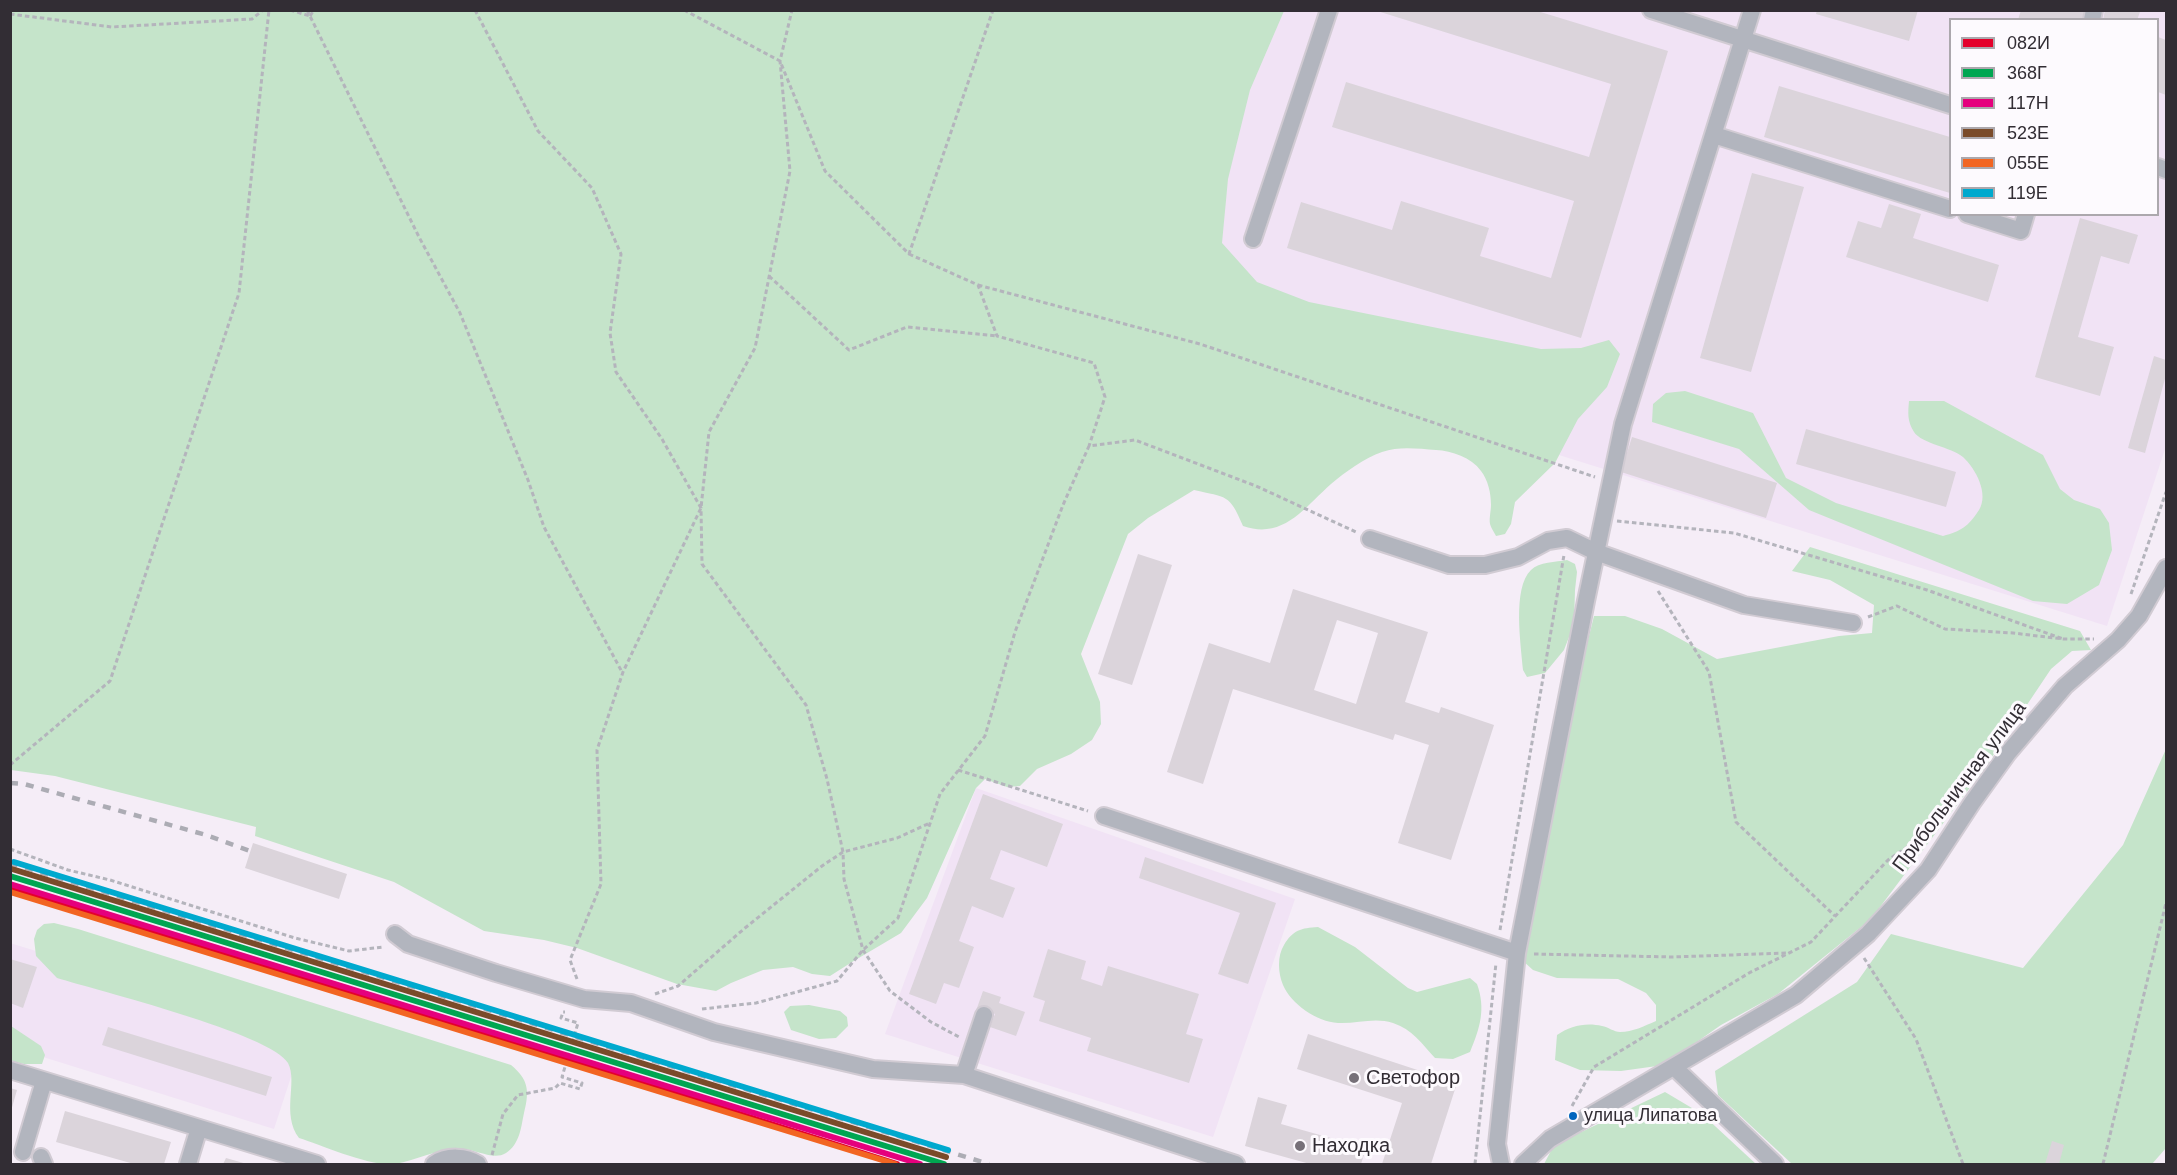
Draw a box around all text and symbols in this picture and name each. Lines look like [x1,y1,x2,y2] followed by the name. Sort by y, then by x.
[1949,18,2159,216] legend
[2007,33,2050,53] text: 082И
[2007,63,2047,83] text: 368Г
[2007,93,2049,113] text: 117Н
[2007,123,2049,143] text: 523Е
[2007,153,2049,173] text: 055Е
[2007,183,2048,203] text: 119Е
[1888,697,2032,877] street label: Прибольничная улица
[1366,1066,1460,1090] place label: Светофор
[1347,1071,1361,1085] marker: Светофор
[1584,1105,1717,1127] place label: улица Липатова
[1567,1110,1579,1122] marker: улица Липатова
[1312,1134,1390,1158] place label: Находка
[1293,1139,1307,1153] marker: Находка

